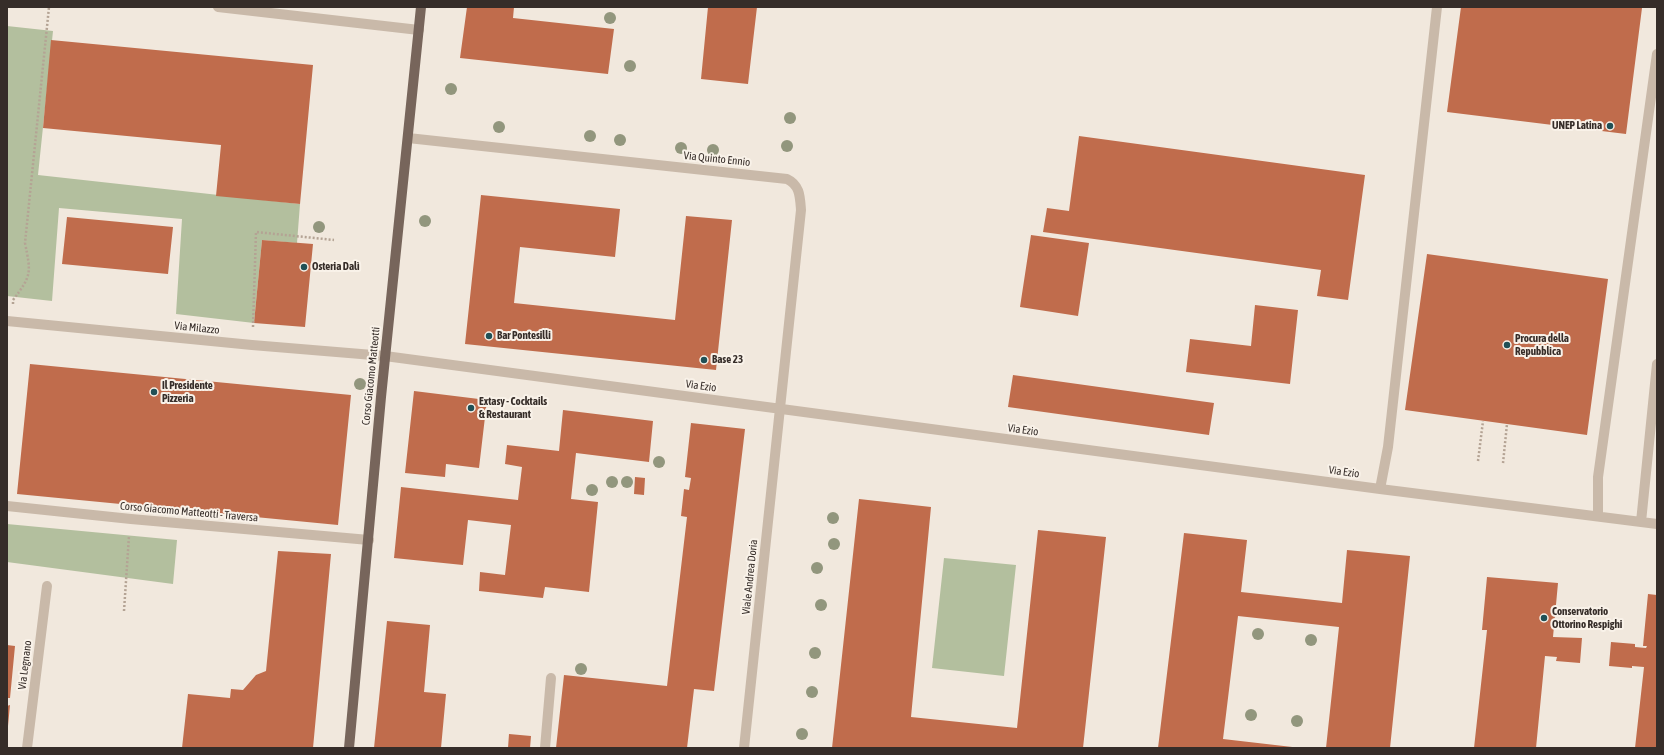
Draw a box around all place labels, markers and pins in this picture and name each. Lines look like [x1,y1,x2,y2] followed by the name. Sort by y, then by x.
[1552,119,1602,133] place label: UNEP Latina
[1605,121,1615,131] marker: UNEP Latina
[312,260,359,274] place label: Osteria Dalì
[299,262,309,272] marker: Osteria Dalì
[497,329,551,343] place label: Bar Pontesilli
[484,331,494,341] marker: Bar Pontesilli
[1515,332,1569,358] place label: Procura della Repubblica
[1502,340,1512,350] marker: Procura della Repubblica
[712,353,743,367] place label: Base 23
[699,355,709,365] marker: Base 23
[162,379,213,405] place label: Il Presidente Pizzeria
[149,387,159,397] marker: Il Presidente Pizzeria
[479,395,547,421] place label: Extasy - Cocktails & Restaurant
[466,403,476,413] marker: Extasy - Cocktails & Restaurant
[1552,605,1622,631] place label: Conservatorio Ottorino Respighi
[1539,613,1549,623] marker: Conservatorio Ottorino Respighi

